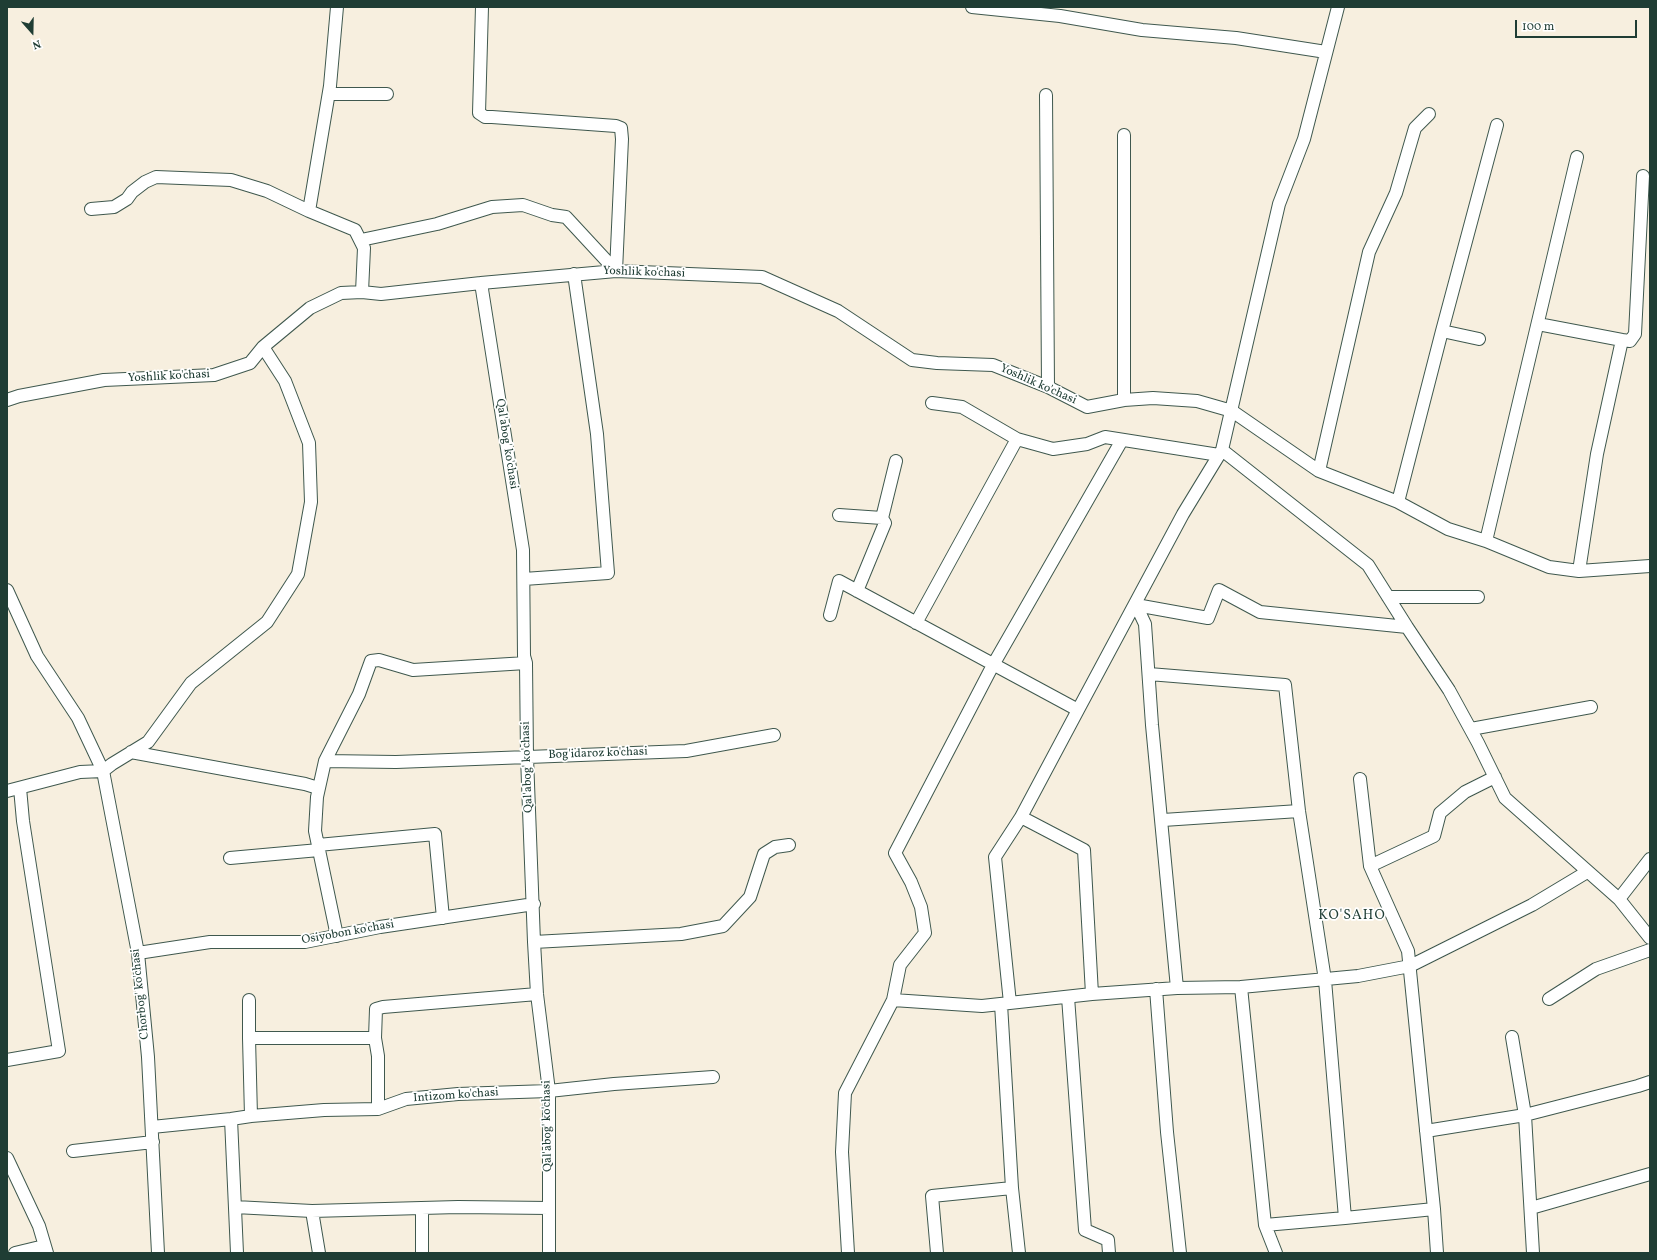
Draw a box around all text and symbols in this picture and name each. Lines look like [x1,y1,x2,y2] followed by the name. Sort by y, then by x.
[12,12,52,52] north arrow
[1517,12,1639,38] scale bar
[1522,19,1554,35] text: 100 m
[30,35,43,52] text: N
[603,264,685,282] street label: Yoshlik ko'chasi
[997,362,1079,408] street label: Yoshlik ko'chasi
[128,368,210,386] street label: Yoshlik ko'chasi
[492,398,520,490] street label: Qal'abog' ko'chasi
[519,721,537,813] street label: Qal'abog' ko'chasi
[548,745,648,763] street label: Bog'idaroz ko'chasi
[1318,908,1386,924] district label: KO'SAHO
[301,918,395,948] street label: Osiyobon ko'chasi
[129,948,153,1040] street label: Сhorbog' ko'chasi
[540,1080,556,1172] street label: Qal'abog' ko'chasi
[413,1086,499,1106] street label: Intizom ko'chasi

